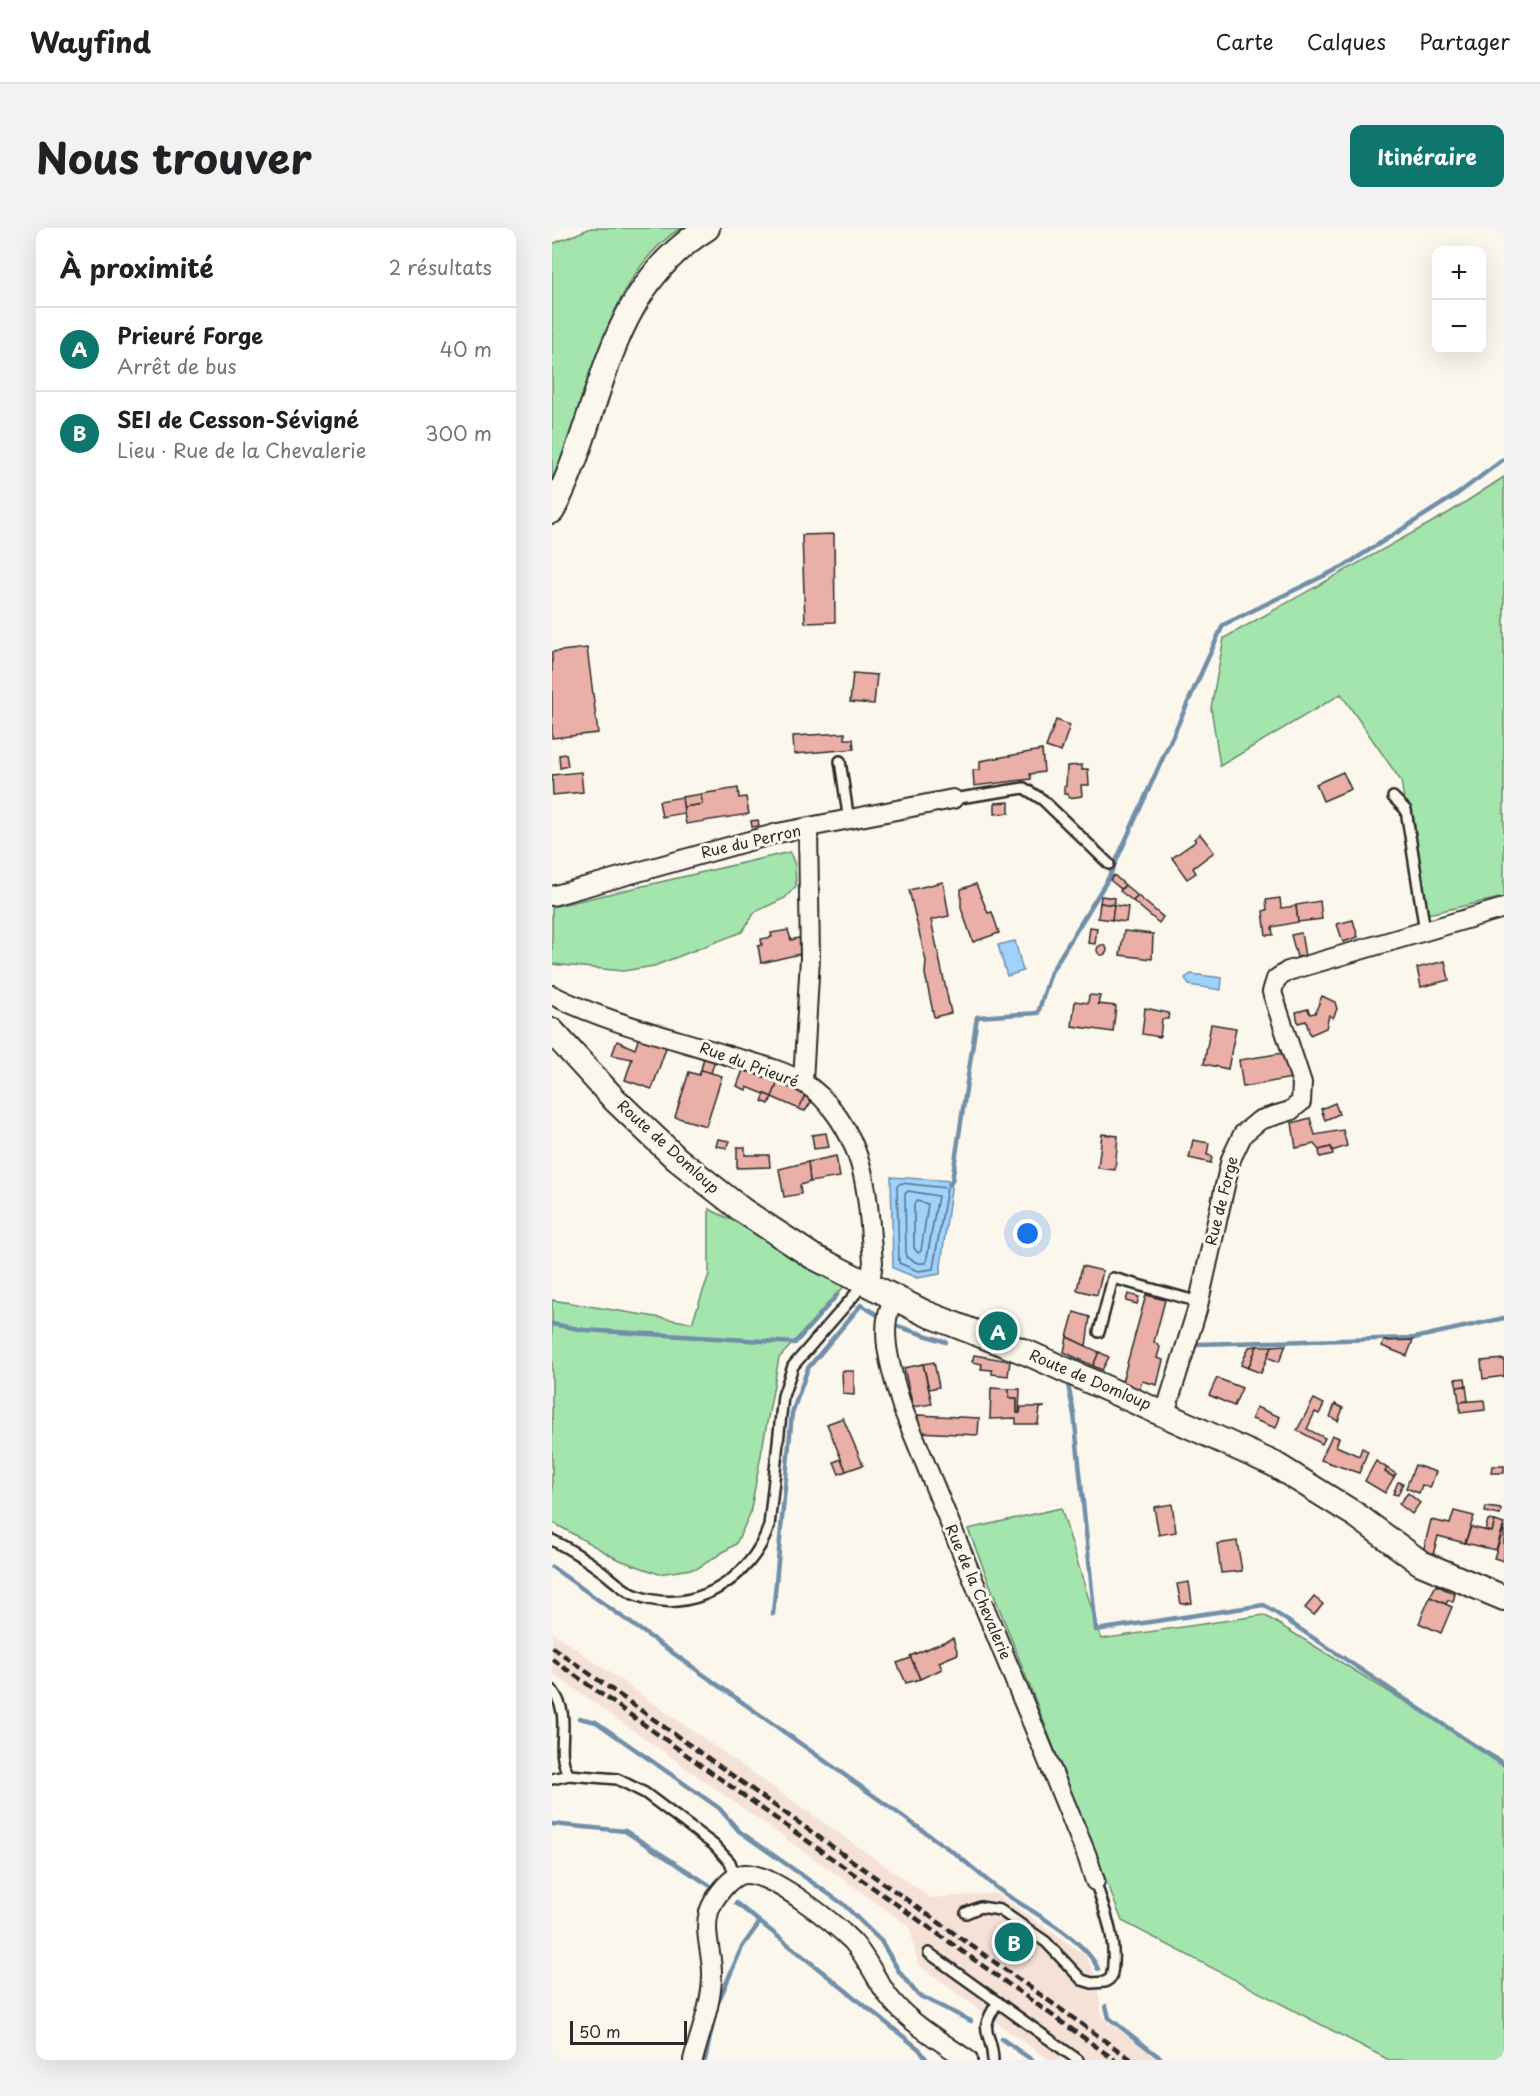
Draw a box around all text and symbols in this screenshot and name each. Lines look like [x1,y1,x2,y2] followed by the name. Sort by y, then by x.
[30,20,151,63] text: Wayfind
[1216,25,1274,57] text: Carte
[1307,25,1386,57] text: Calques
[1419,25,1510,57] text: Partager
[36,125,312,188] text: Nous trouver
[1350,125,1504,187] button: Itinéraire
[1432,246,1486,354] map controls
[1432,246,1486,300] button: +
[60,248,214,287] text: À proximité
[389,252,492,282] text: 2 résultats
[1432,300,1486,354] button: −
[117,318,263,351] text: Prieuré Forge
[72,334,87,364] text: A
[440,334,492,364] text: 40 m
[117,351,237,381] text: Arrêt de bus
[117,402,359,435] text: SEI de Cesson-Sévigné
[73,418,86,448] text: B
[425,418,492,448] text: 300 m
[117,435,366,465] text: Lieu · Rue de la Chevalerie
[698,818,803,863] street label: Rue du Perron
[697,1035,802,1092] street label: Rue du Prieuré
[613,1094,725,1198] street label: Route de Domloup
[1198,1154,1243,1248] street label: Rue de Forge
[1013,1219,1042,1248] your location
[978,1308,1018,1354] pin: A
[1026,1342,1155,1415] street label: Route de Domloup
[940,1520,1018,1663] street label: Rue de la Chevalerie
[994,1920,1034,1964] pin: B
[570,2018,687,2046] scale bar
[579,2019,620,2043] text: 50 m

